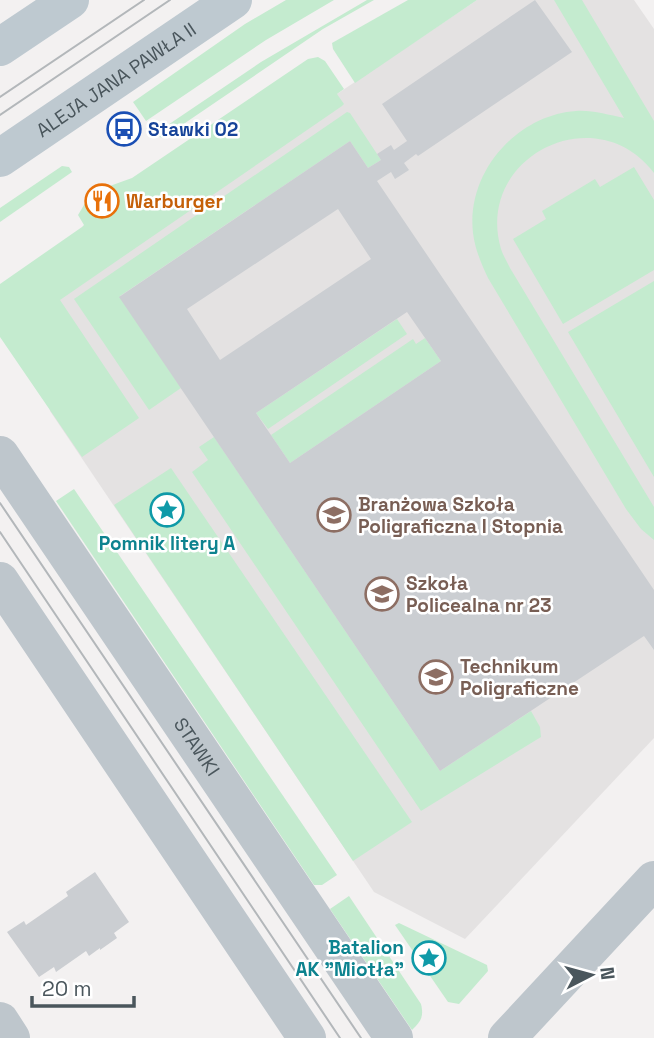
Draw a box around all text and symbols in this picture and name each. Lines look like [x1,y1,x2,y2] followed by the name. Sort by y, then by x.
[31,17,201,143] street label: ALEJA JANA PAWŁA II
[105,110,143,148] bus stop icon: Stawki 02
[148,117,238,142] place label: Stawki 02
[83,182,121,220] restaurant icon: Warburger
[126,189,223,214] place label: Warburger
[148,491,186,529] place icon: Pomnik litery A
[358,492,563,539] place label: Branżowa Szkoła Poligraficzna I Stopnia
[315,496,353,534] school or university icon: Branżowa Szkoła Poligraficzna I Stopnia
[99,531,235,556] place label: Pomnik litery A
[406,571,552,618] place label: Szkoła Policealna nr 23
[363,575,401,613] school or university icon: Szkoła Policealna nr 23
[460,654,579,701] place label: Technikum Poligraficzne
[417,658,455,696] school or university icon: Technikum Poligraficzne
[168,713,225,781] street label: STAWKI
[296,935,404,982] place label: Batalion AK "Miotła"
[410,939,448,977] place icon: Batalion AK "Miotła"
[556,940,626,1010] north arrow
[32,964,133,1008] scale bar
[594,966,621,981] text: N
[42,975,92,1002] text: 20 m

